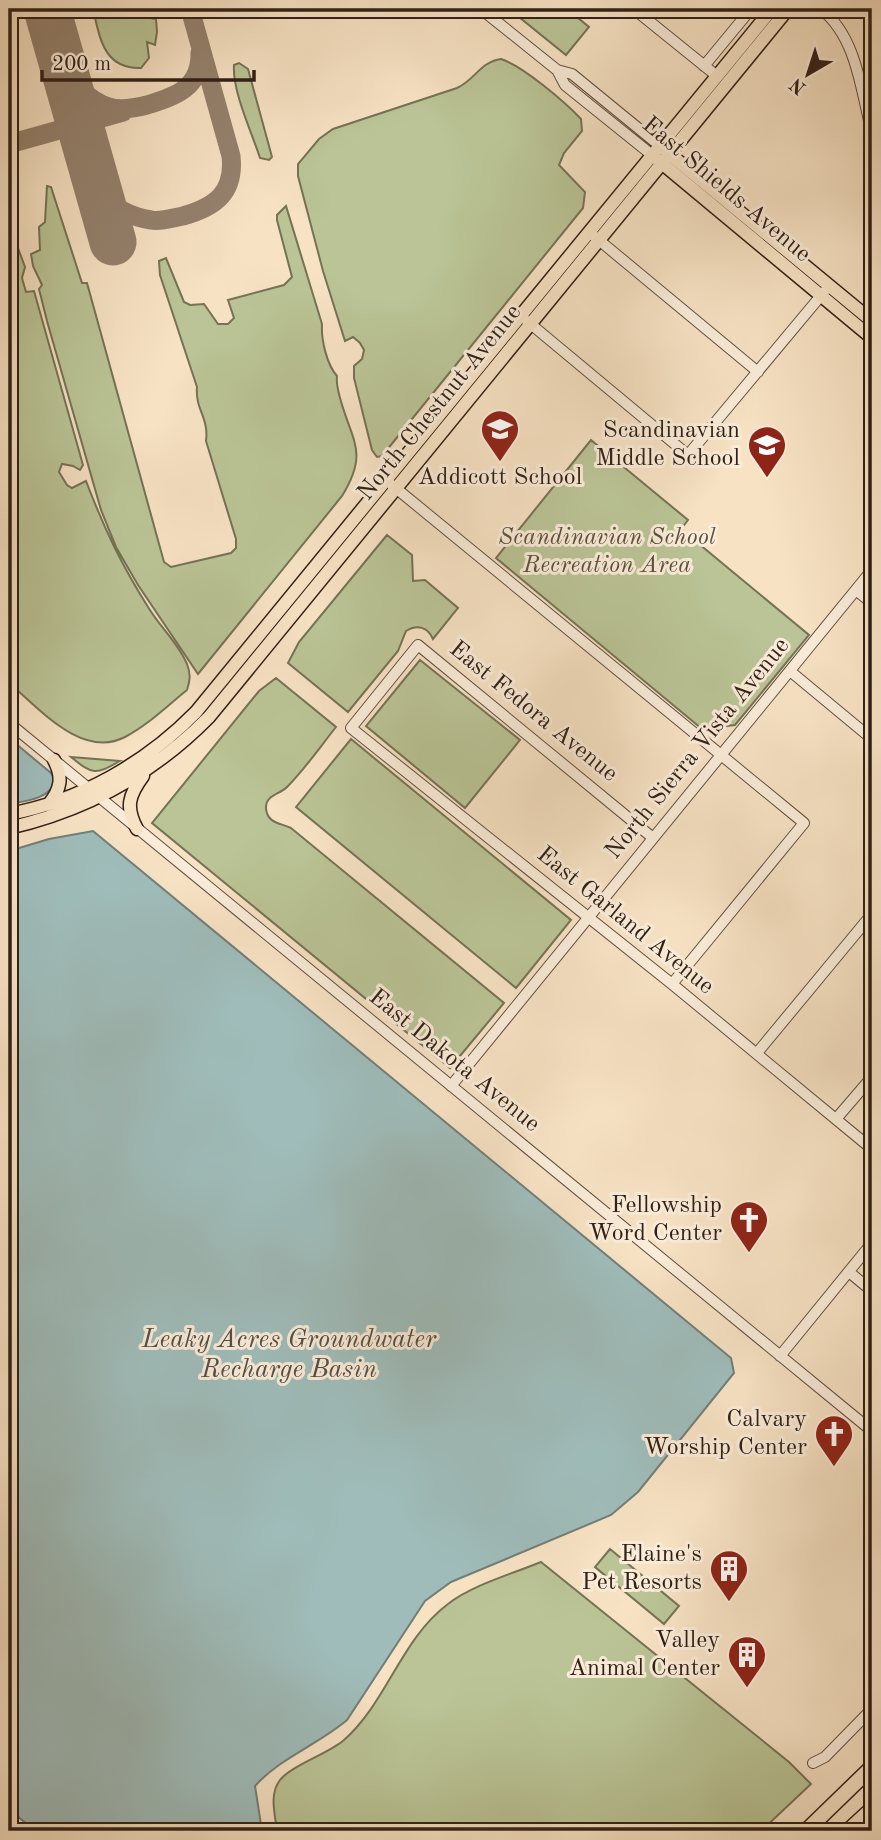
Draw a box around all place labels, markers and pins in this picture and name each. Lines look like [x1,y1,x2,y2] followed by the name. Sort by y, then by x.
[479,408,521,463] school or university icon: Addicott School
[595,419,740,471] place label: Scandinavian Middle School
[746,424,788,479] school or university icon: Scandinavian Middle School
[418,466,582,490] place label: Addicott School
[588,1194,722,1246] place label: Fellowship Word Center
[728,1199,770,1254] church icon: Fellowship Word Center
[643,1408,807,1460] place label: Calvary Worship Center
[813,1413,855,1468] church icon: Calvary Worship Center
[582,1543,702,1595] place label: Elaine's Pet Resorts
[708,1548,750,1603] building icon: Elaine's Pet Resorts
[569,1629,720,1681] place label: Valley Animal Center
[726,1634,768,1689] building icon: Valley Animal Center

